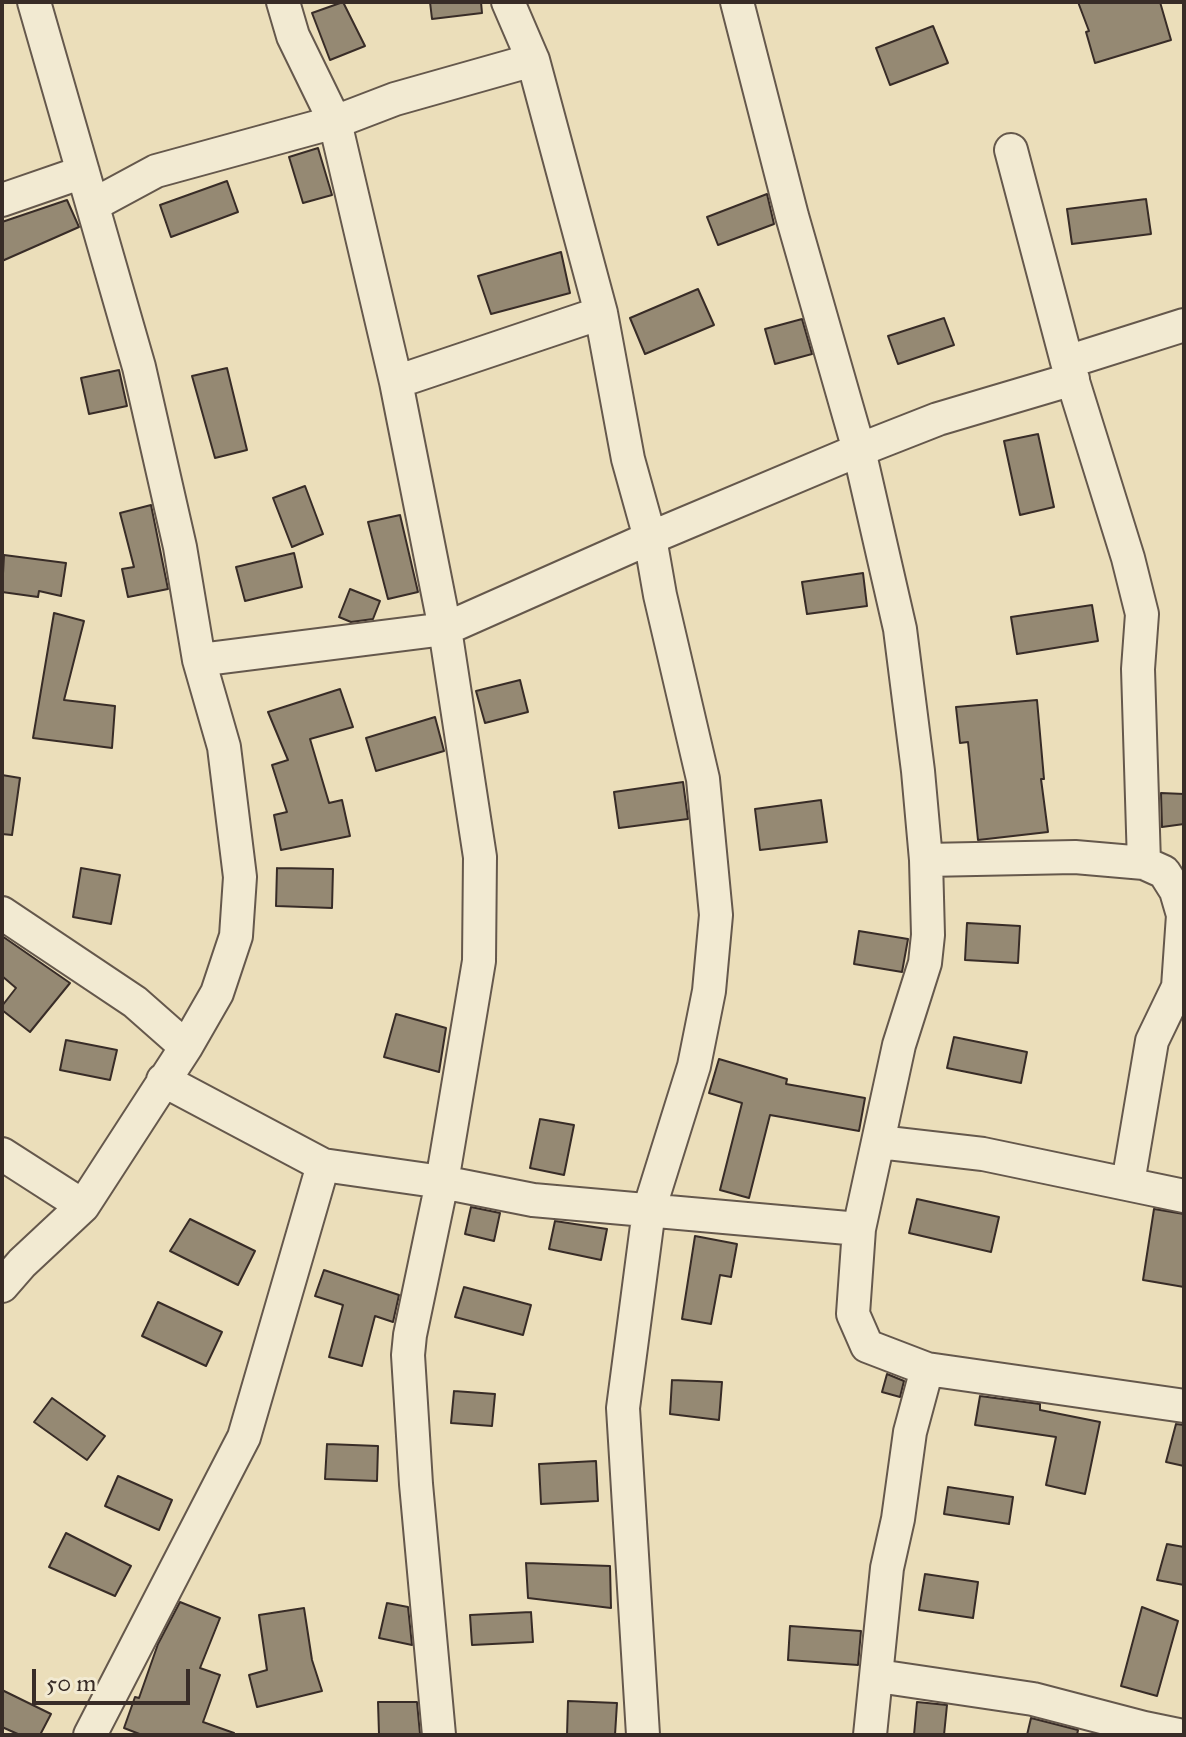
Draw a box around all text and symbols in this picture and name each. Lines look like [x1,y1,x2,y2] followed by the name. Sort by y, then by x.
[36,1653,194,1703] scale bar
[46,1668,96,1698] text: 50 m

